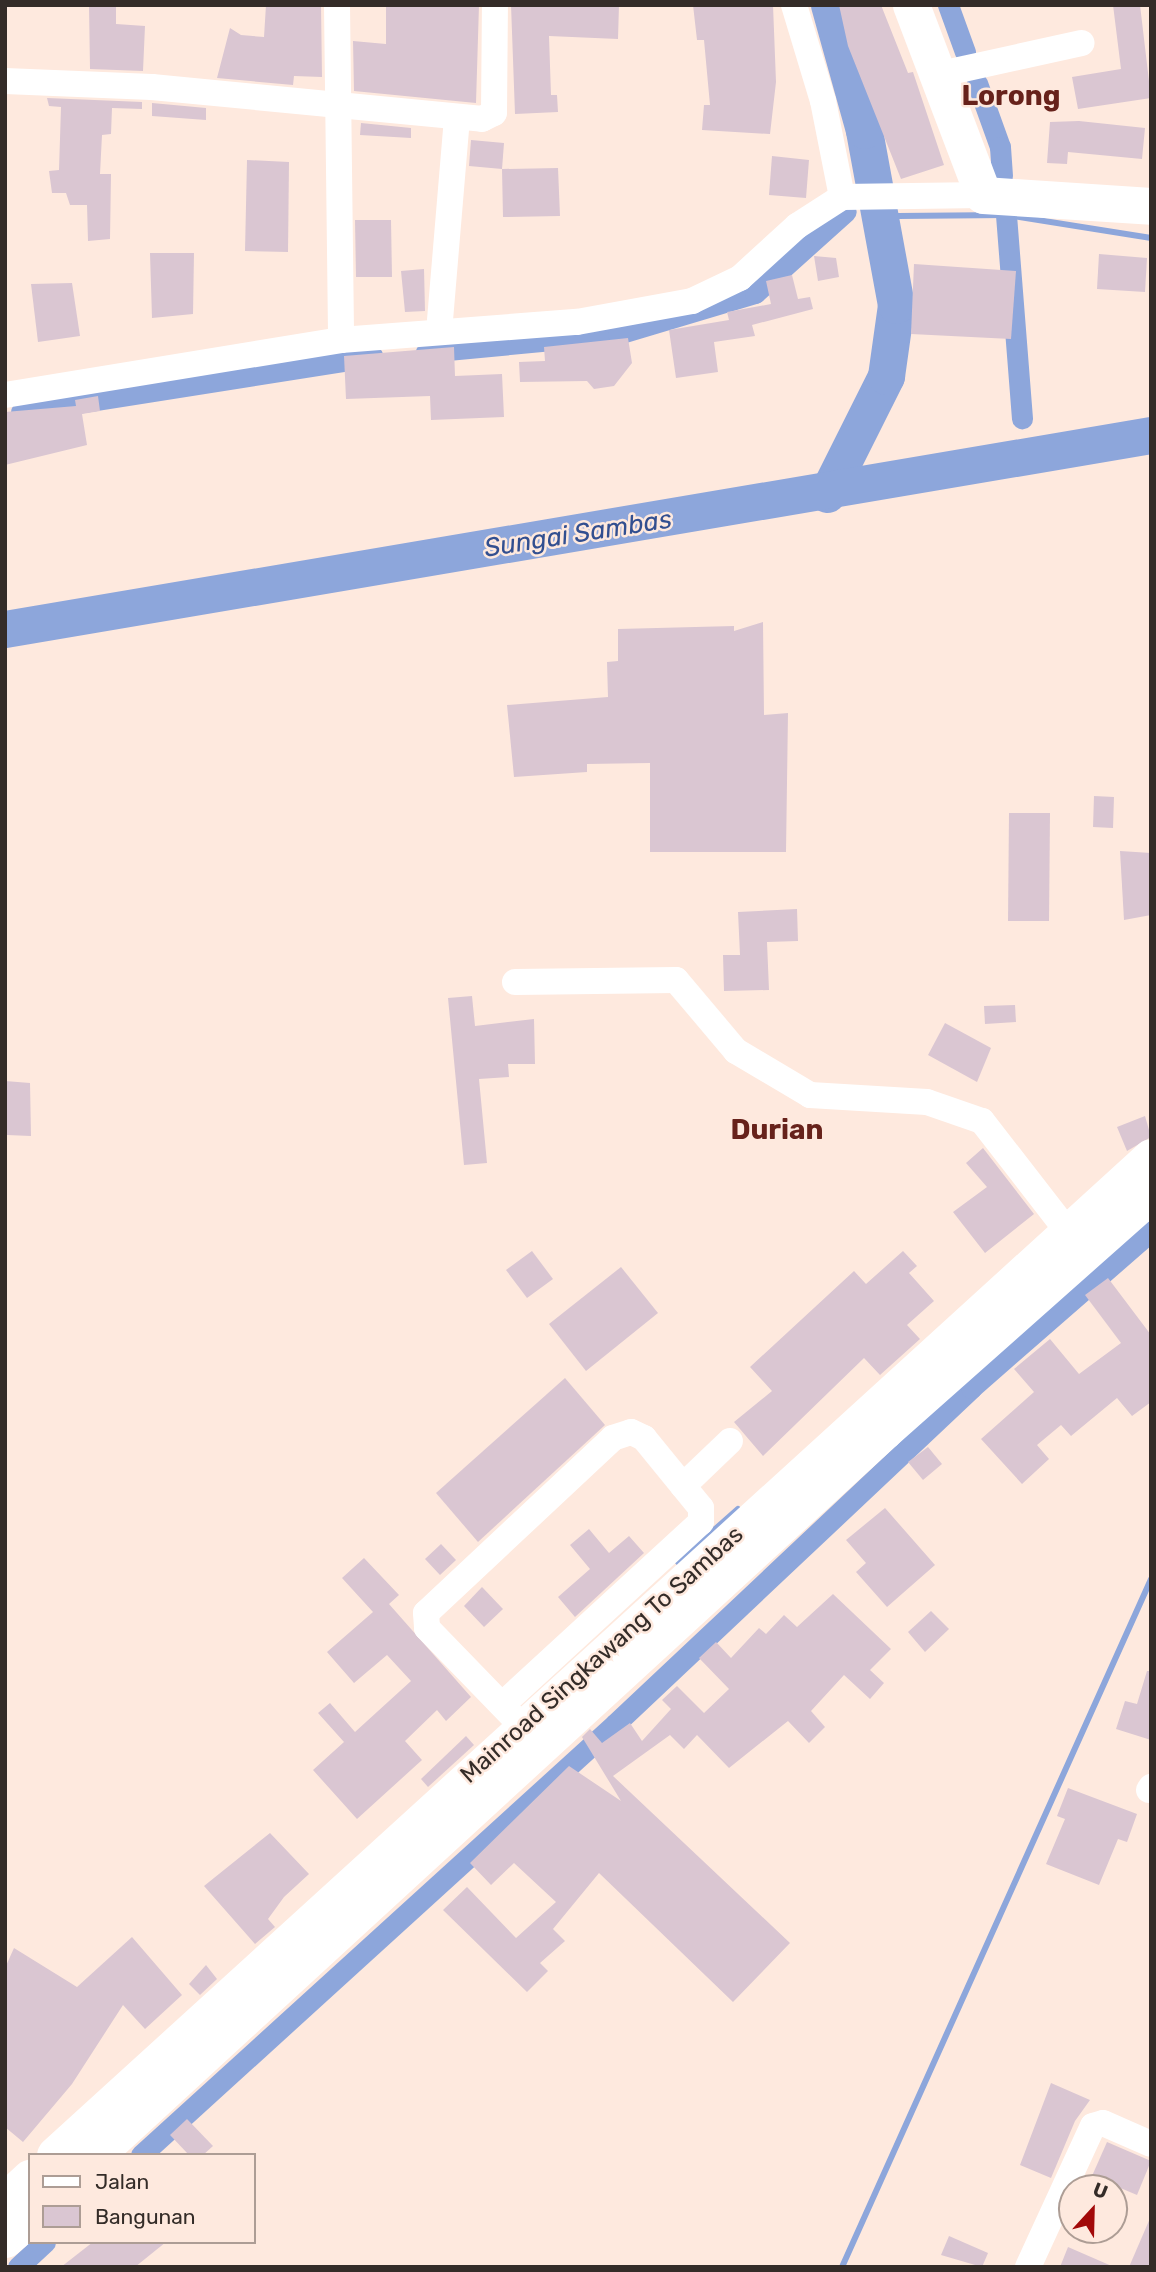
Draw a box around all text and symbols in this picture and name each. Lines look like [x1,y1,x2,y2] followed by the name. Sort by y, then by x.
[961,79,1061,113] district label: Lorong
[482,504,674,564] water label: Sungai Sambas
[730,1113,824,1147] district label: Durian
[454,1520,750,1790] street label: Mainroad Singkawang To Sambas
[28,2153,256,2244] legend
[95,2169,149,2194] text: Jalan
[1058,2174,1128,2244] north arrow
[1090,2178,1111,2204] text: U
[95,2204,196,2229] text: Bangunan

